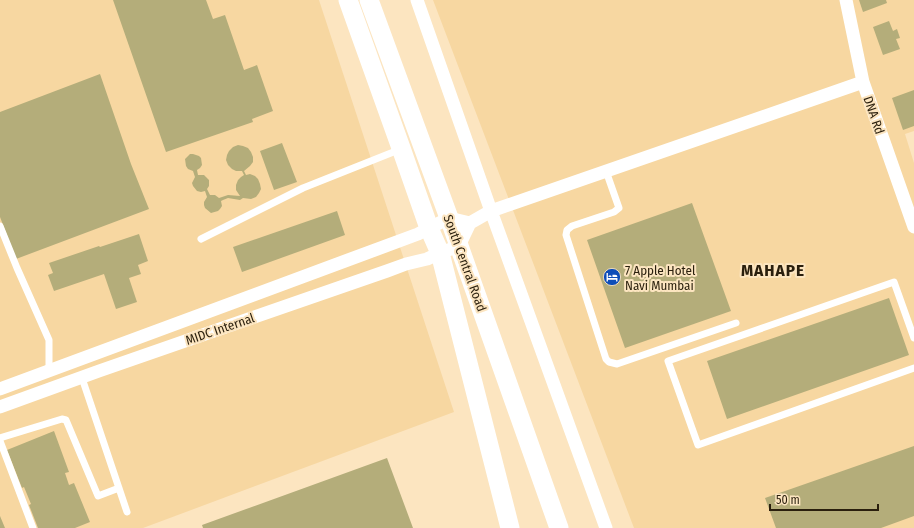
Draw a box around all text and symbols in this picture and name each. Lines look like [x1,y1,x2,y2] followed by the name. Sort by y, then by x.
[861,94,887,136] street label: DNA Rd
[441,213,489,313] street label: South Central Road
[741,260,805,281] district label: MAHAPE
[625,263,696,293] place label: 7 Apple Hotel Navi Mumbai
[602,267,622,287] hotel icon: 7 Apple Hotel Navi Mumbai
[184,310,257,348] street label: MIDC Internal
[770,486,878,512] scale bar
[776,493,800,507] text: 50 m

